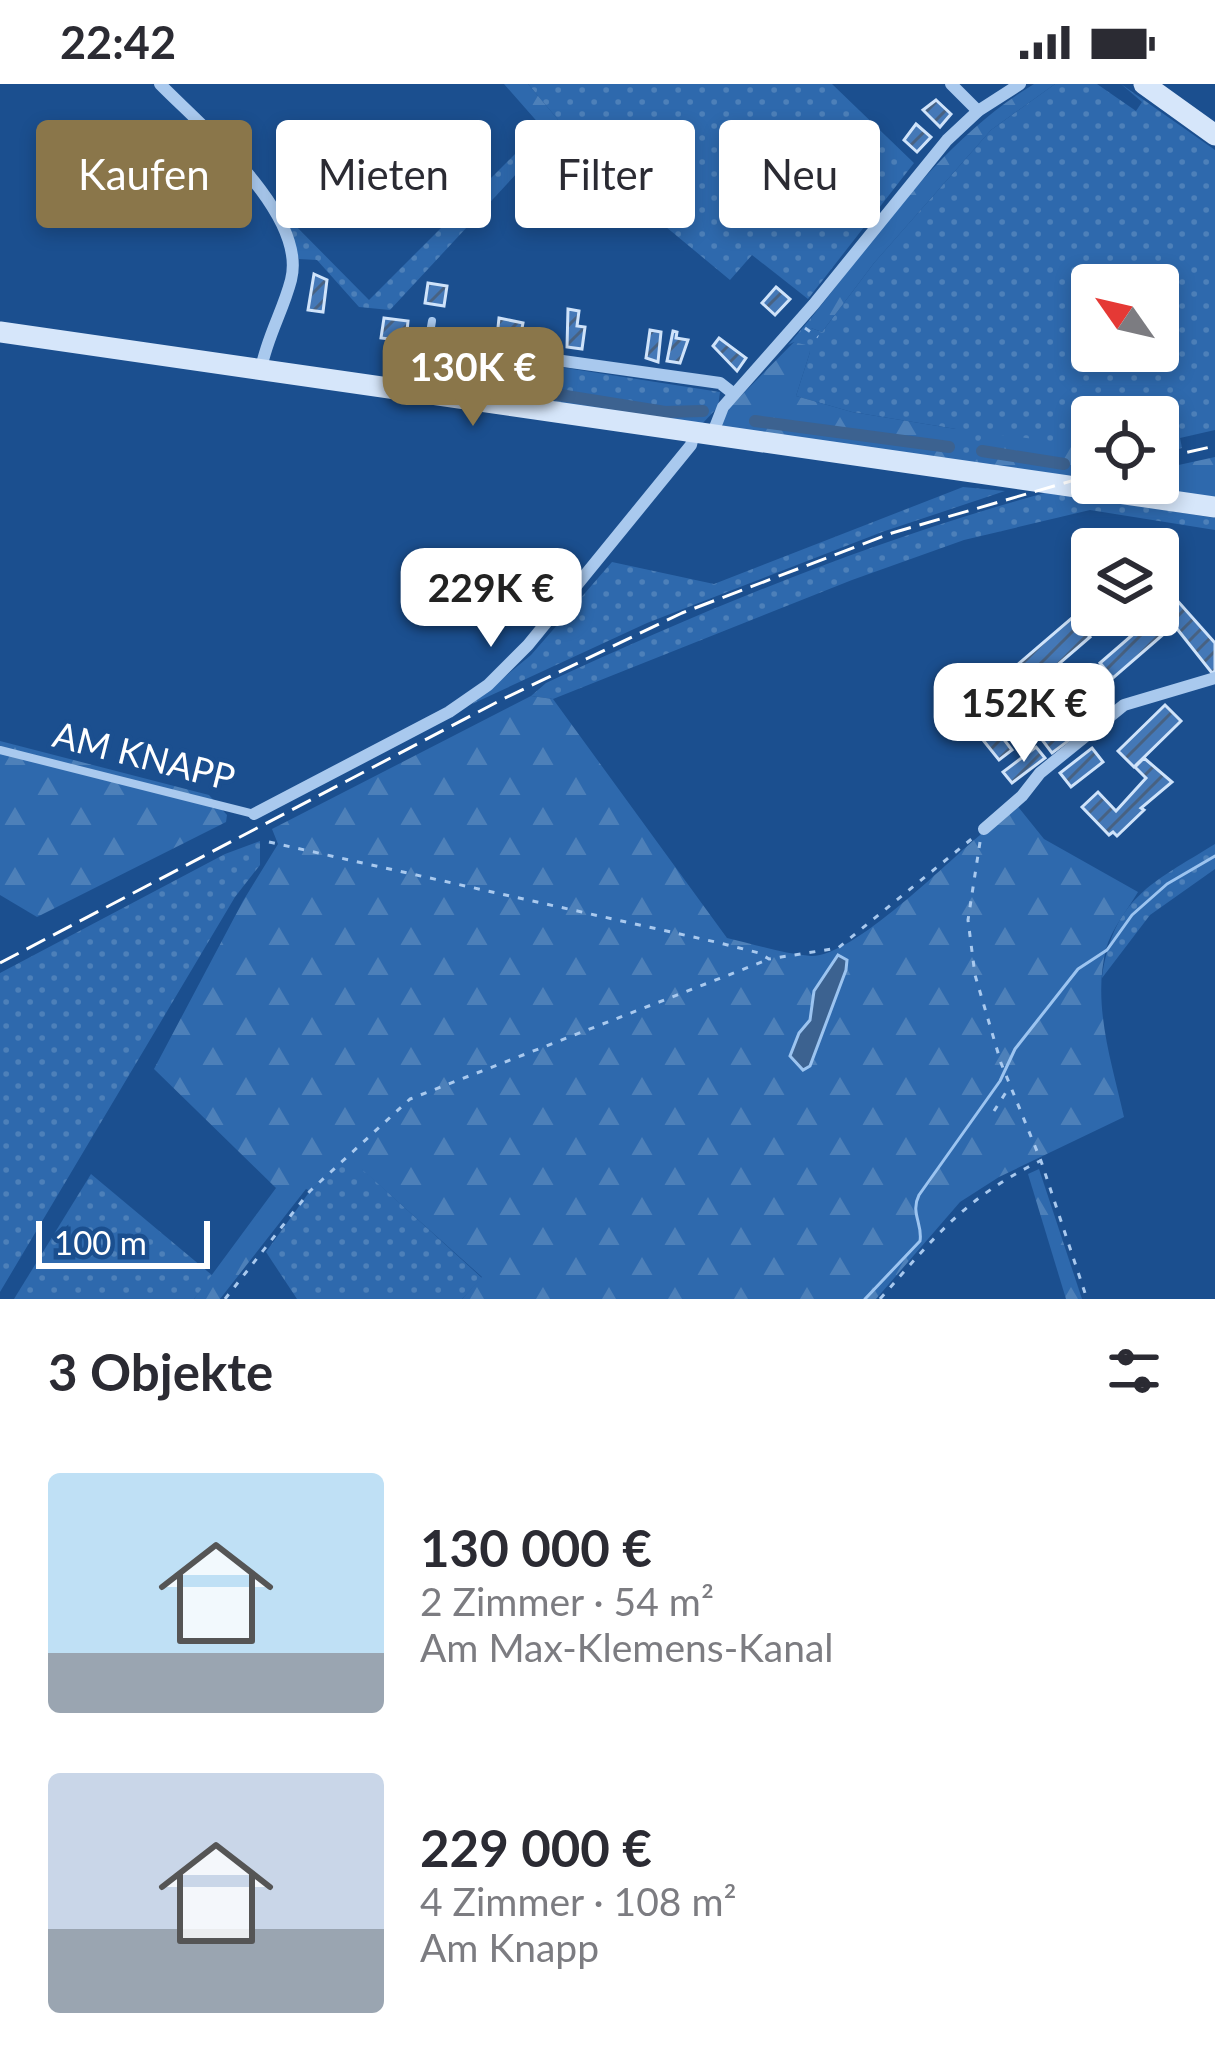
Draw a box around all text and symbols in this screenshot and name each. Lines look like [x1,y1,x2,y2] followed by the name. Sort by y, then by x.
[60,15,176,69] text: 22:42
[36,120,252,228] chip: Kaufen
[276,120,491,228] chip: Mieten
[515,120,695,228] chip: Filter
[719,120,880,228] chip: Neu
[1071,264,1179,372] north arrow
[1071,264,1179,636] map controls
[375,327,571,429] pin: 130K €
[410,343,536,389] text: 130K €
[1071,396,1179,504] button: locate
[1071,528,1179,636] button: layers
[393,548,589,650] pin: 229K €
[428,564,554,610] text: 229K €
[926,663,1122,765] pin: 152K €
[961,679,1087,725] text: 152K €
[49,711,240,799] street label: AM KNAPP
[36,1215,210,1268] scale bar
[54,1222,147,1262] text: 100 m
[1101,1338,1167,1404] icon: filters
[48,1341,273,1402] text: 3 Objekte
[420,1517,652,1578] text: 130 000 €
[144,1521,288,1665] icon: home
[420,1578,714,1624] text: 2 Zimmer · 54 m²
[420,1624,834,1670] text: Am Max-Klemens-Kanal
[420,1817,652,1878] text: 229 000 €
[144,1821,288,1965] icon: home
[420,1878,737,1924] text: 4 Zimmer · 108 m²
[420,1924,599,1970] text: Am Knapp

